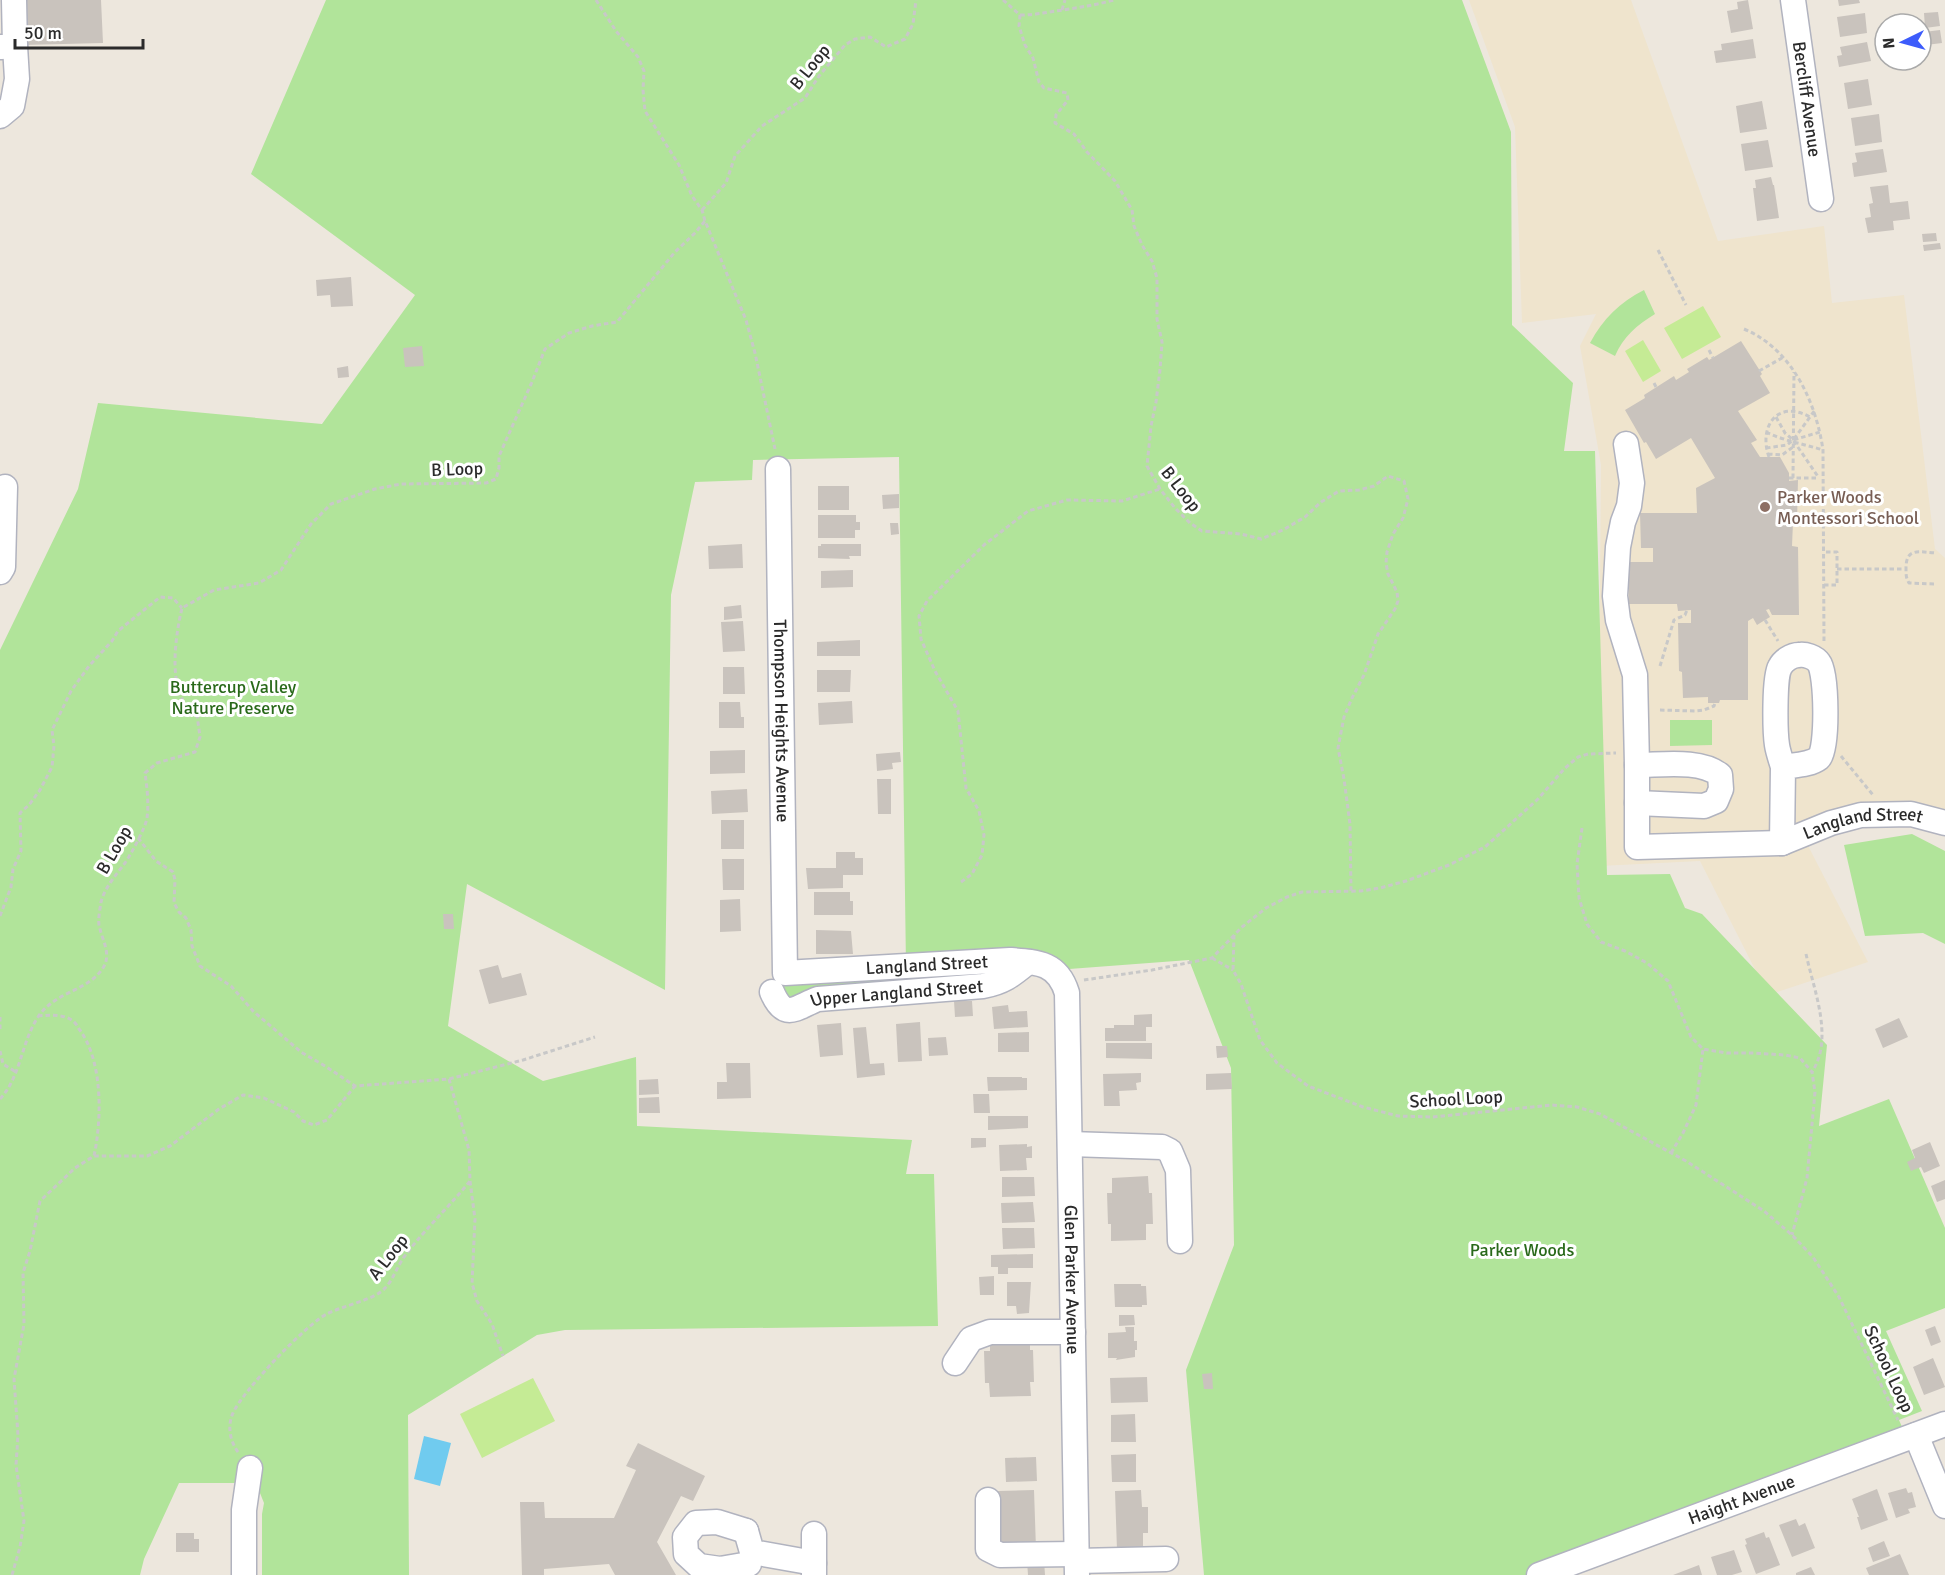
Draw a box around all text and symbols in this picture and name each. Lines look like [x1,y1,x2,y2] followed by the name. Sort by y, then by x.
[15,12,142,50] scale bar
[1873,12,1933,72] north arrow
[24,22,62,44] text: 50 m
[1879,37,1900,50] text: N
[785,40,835,94] street label: B Loop
[1788,40,1826,158] street label: Bercliff Avenue
[431,457,483,481] street label: B Loop
[1156,462,1206,516] street label: B Loop
[1777,486,1919,529] place label: Parker Woods Montessori School
[1758,500,1772,514] marker: Parker Woods Montessori School
[769,619,794,823] street label: Thompson Heights Avenue
[170,676,297,719] park label: Buttercup Valley Nature Preserve
[1800,803,1926,844] street label: Langland Street
[91,822,137,878] street label: B Loop
[865,950,988,979] street label: Langland Street
[807,975,984,1012] street label: Upper Langland Street
[1409,1086,1503,1112] street label: School Loop
[1060,1205,1084,1355] street label: Glen Parker Avenue
[363,1230,413,1284] street label: A Loop
[1470,1239,1574,1261] park label: Parker Woods
[1859,1322,1919,1416] street label: School Loop
[1685,1470,1798,1530] street label: Haight Avenue

